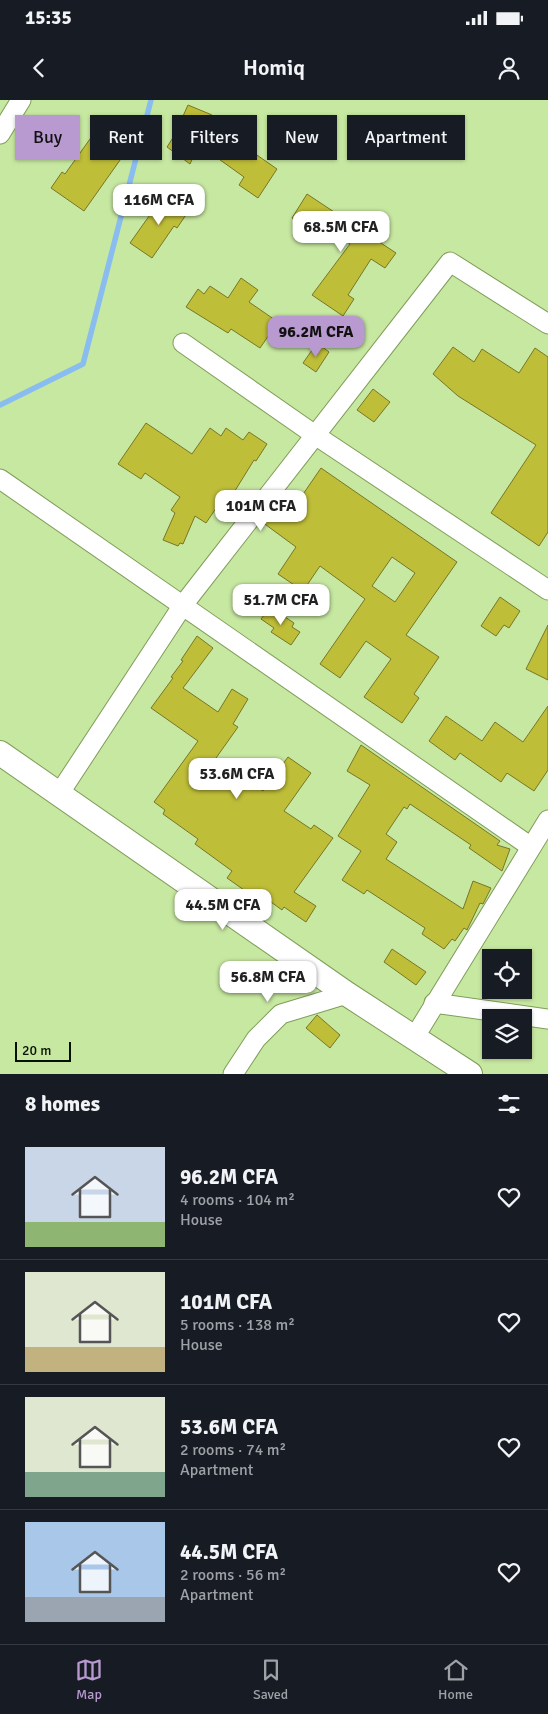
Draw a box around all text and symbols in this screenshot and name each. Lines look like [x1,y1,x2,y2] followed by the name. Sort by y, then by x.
[25,6,72,30] text: 15:35
[25,54,53,82] icon: back
[243,54,305,81] text: Homiq
[495,54,523,82] icon: person
[15,115,80,160] chip: Buy
[90,115,162,160] chip: Rent
[172,115,257,160] chip: Filters
[267,115,337,160] chip: New
[347,115,465,160] chip: Apartment
[107,184,211,226] pin: 116M CFA
[124,190,194,210] text: 116M CFA
[284,210,398,253] pin: 68.5M CFA
[304,217,378,237] text: 68.5M CFA
[259,316,373,358] pin: 96.2M CFA
[279,322,353,342] text: 96.2M CFA
[209,490,313,532] pin: 101M CFA
[226,496,296,516] text: 101M CFA
[224,584,338,626] pin: 51.7M CFA
[244,590,318,610] text: 51.7M CFA
[180,758,294,800] pin: 53.6M CFA
[200,764,274,784] text: 53.6M CFA
[166,888,280,931] pin: 44.5M CFA
[186,895,260,915] text: 44.5M CFA
[482,949,532,1059] map controls
[482,949,532,999] button: locate
[211,960,325,1003] pin: 56.8M CFA
[231,967,305,987] text: 56.8M CFA
[482,1009,532,1059] button: layers
[15,1039,71,1062] scale bar
[22,1042,51,1059] text: 20 m
[495,1090,523,1118] icon: filters
[25,1091,100,1117] text: 8 homes
[180,1164,278,1190] text: 96.2M CFA
[65,1167,125,1227] icon: home
[495,1183,523,1211] icon: heart
[180,1190,295,1210] text: 4 rooms · 104 m²
[180,1210,223,1230] text: House
[180,1289,272,1315] text: 101M CFA
[65,1292,125,1352] icon: home
[495,1308,523,1336] icon: heart
[180,1315,295,1335] text: 5 rooms · 138 m²
[180,1335,223,1355] text: House
[180,1414,278,1440] text: 53.6M CFA
[65,1417,125,1477] icon: home
[495,1433,523,1461] icon: heart
[180,1440,286,1460] text: 2 rooms · 74 m²
[180,1460,253,1480] text: Apartment
[180,1539,278,1565] text: 44.5M CFA
[65,1542,125,1602] icon: home
[495,1558,523,1586] icon: heart
[180,1565,286,1585] text: 2 rooms · 56 m²
[180,1585,253,1605] text: Apartment
[75,1656,103,1703] tab: Map
[253,1656,288,1703] tab: Saved
[438,1656,473,1703] tab: Home

